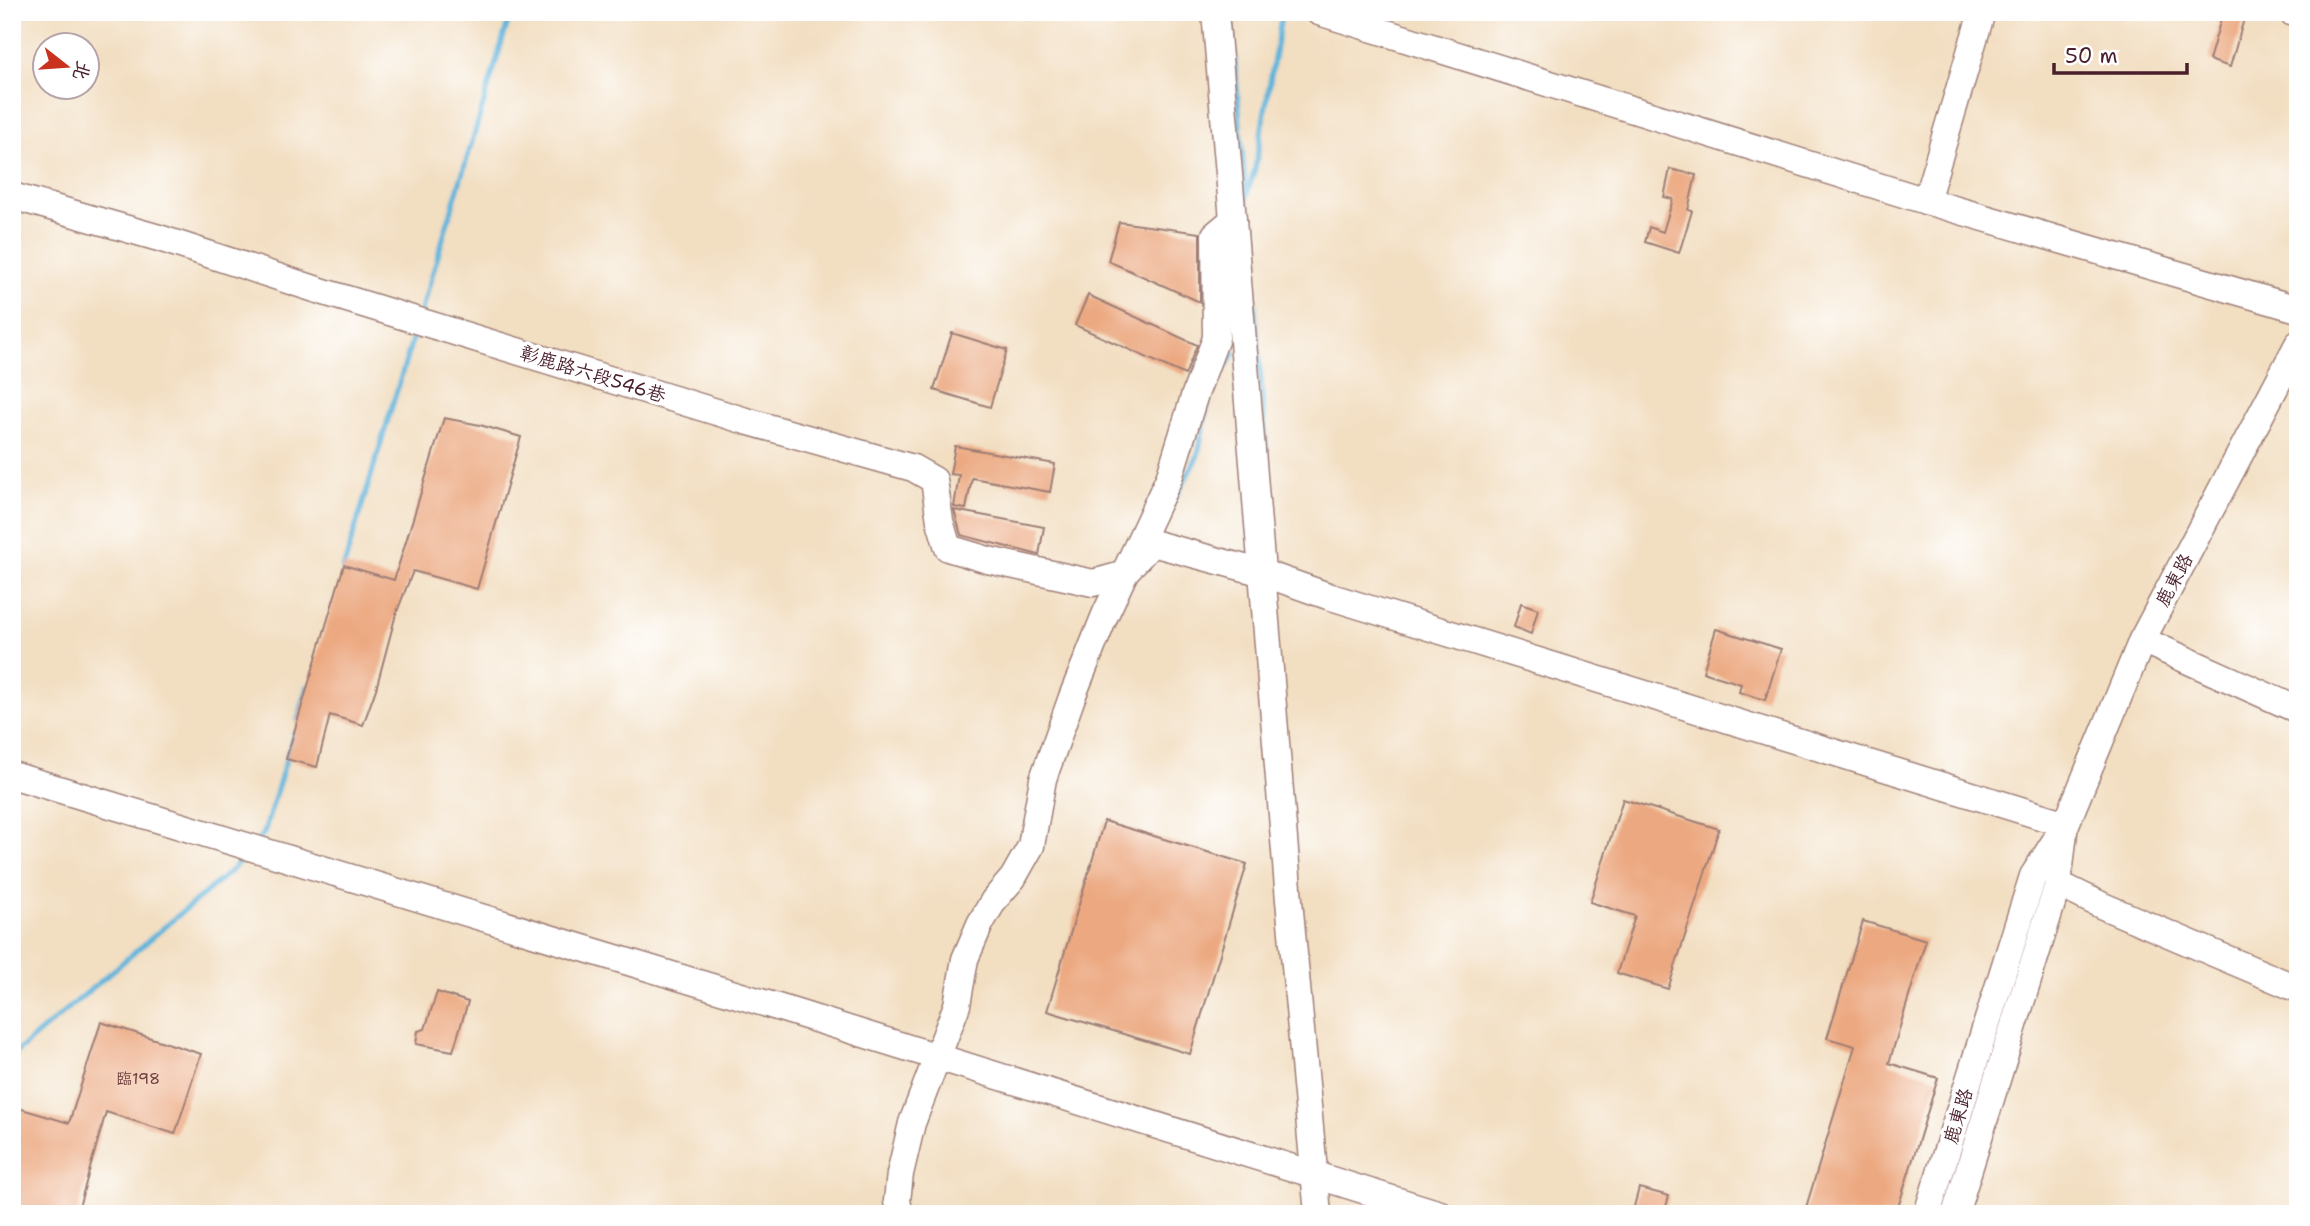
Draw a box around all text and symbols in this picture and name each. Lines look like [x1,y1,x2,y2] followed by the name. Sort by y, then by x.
[32,32,102,102] north arrow
[2054,32,2188,76] scale bar
[2065,42,2118,70] text: 50 m
[67,58,97,84] text: 北
[517,340,669,408] street label: 彰鹿路六段546巷
[2150,549,2198,611] street label: 鹿東路
[116,1068,160,1089] house number: 臨198
[1938,1085,1978,1147] street label: 鹿東路

